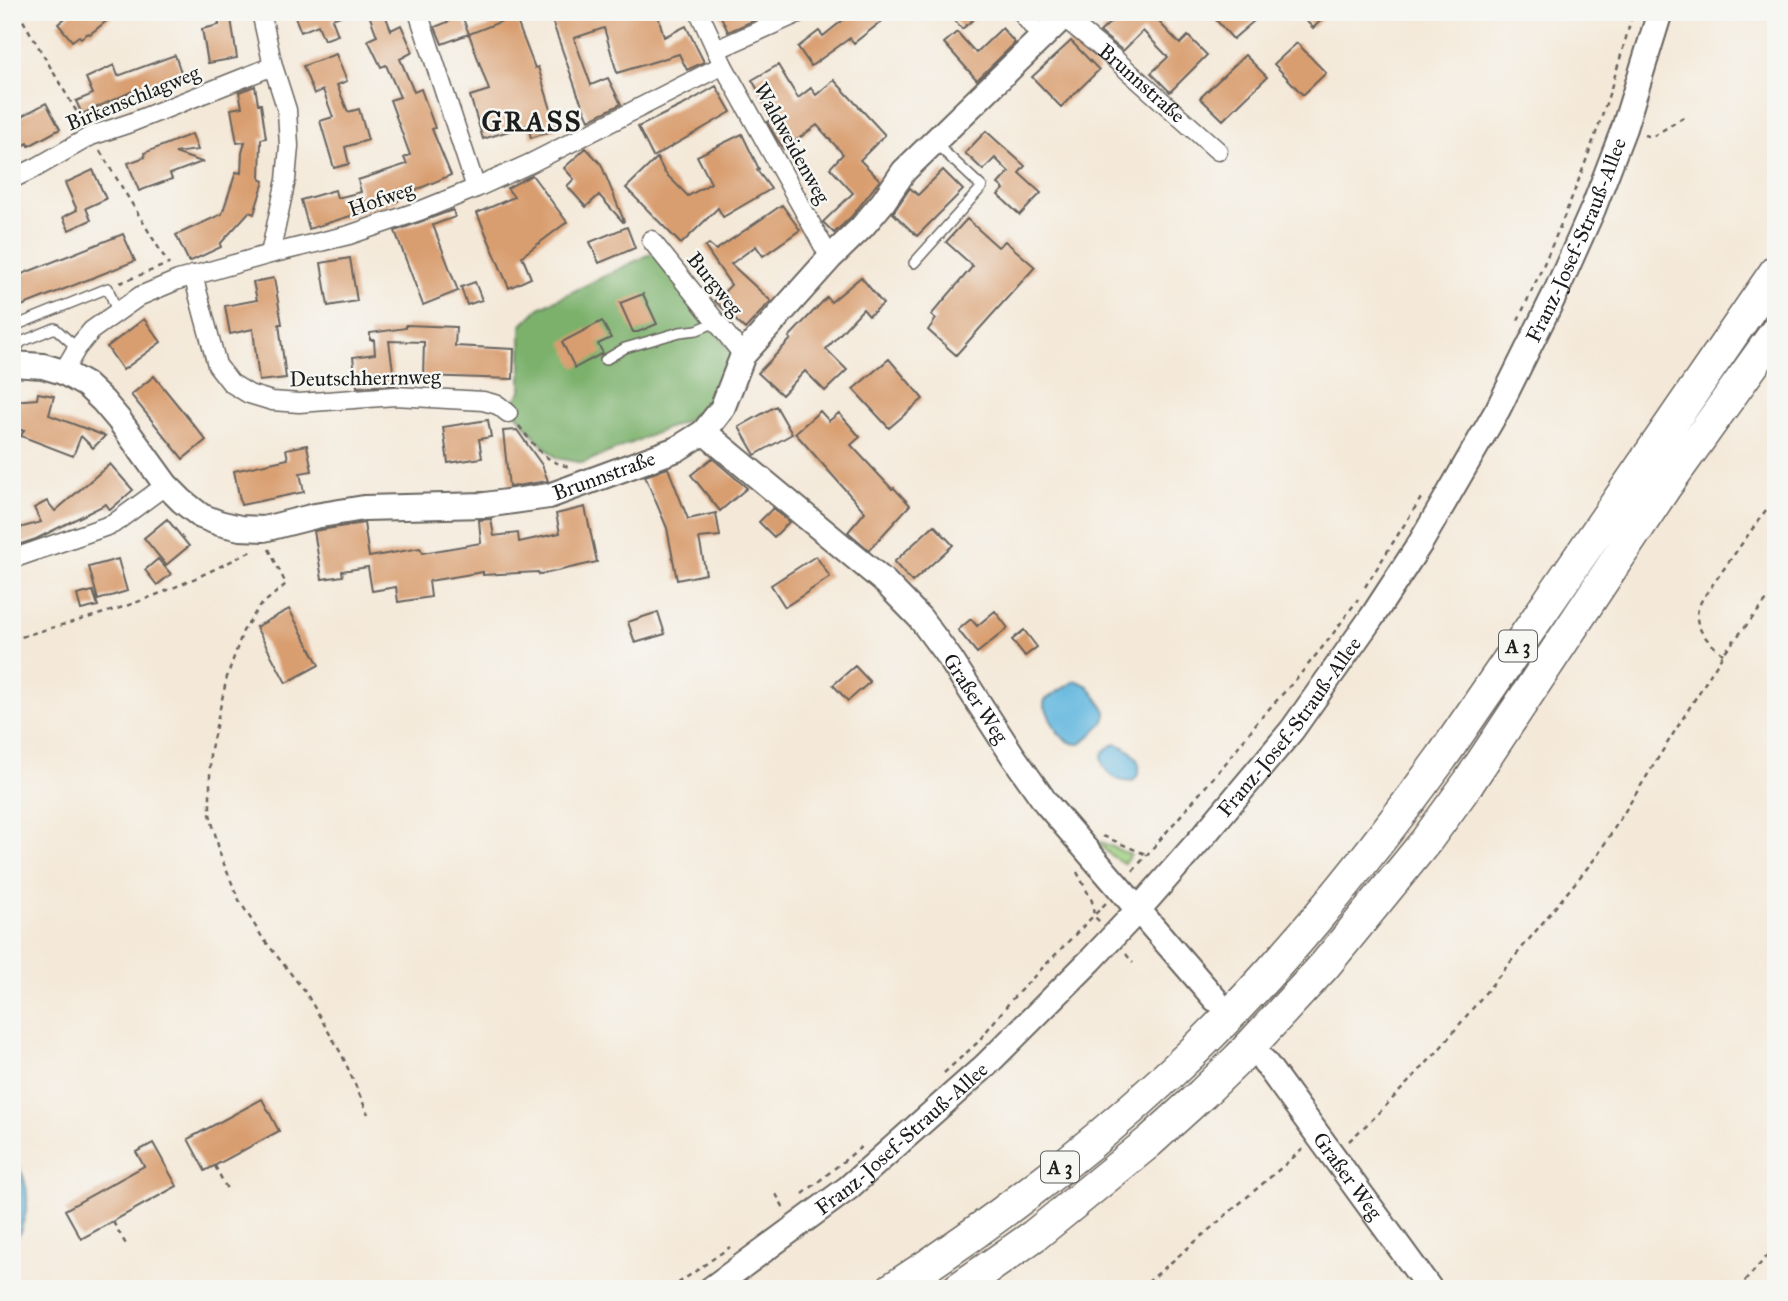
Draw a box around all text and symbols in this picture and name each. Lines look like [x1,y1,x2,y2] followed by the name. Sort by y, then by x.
[1093,38,1191,129] street label: Brunnstraße
[62,59,204,137] street label: Birkenschlagweg
[748,78,836,208] street label: Waldweidenweg
[481,104,583,139] district label: GRASS
[1520,134,1632,347] street label: Franz-Josef-Strauß-Allee
[345,176,417,222] street label: Hofweg
[681,247,749,322] street label: Burgweg
[289,364,441,392] street label: Deutschherrnweg
[549,445,659,507] street label: Brunnstraße
[1499,631,1537,662] road number: A 3
[1212,632,1367,822] street label: Franz-Josef-Strauß-Allee
[937,648,1014,748] street label: Graßer Weg
[810,1056,994,1221] street label: Franz-Josef-Strauß-Allee
[1307,1127,1388,1225] street label: Graßer Weg
[1041,1152,1079,1182] road number: A 3

